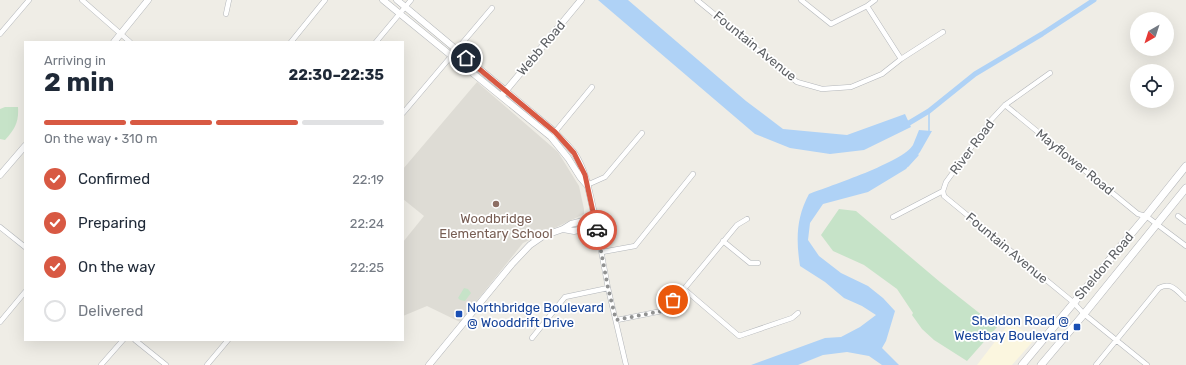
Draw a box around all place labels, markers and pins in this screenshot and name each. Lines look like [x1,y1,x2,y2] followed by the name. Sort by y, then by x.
[449,41,483,75] pin
[491,199,501,209] marker: Woodbridge Elementary School
[439,211,553,241] place label: Woodbridge Elementary School
[656,283,690,317] pin
[467,300,604,330] place label: Northbridge Boulevard @ Wooddrift Drive
[454,309,464,319] marker: Northbridge Boulevard @ Wooddrift Drive
[954,313,1069,343] place label: Sheldon Road @ Westbay Boulevard
[1072,322,1082,332] marker: Sheldon Road @ Westbay Boulevard

